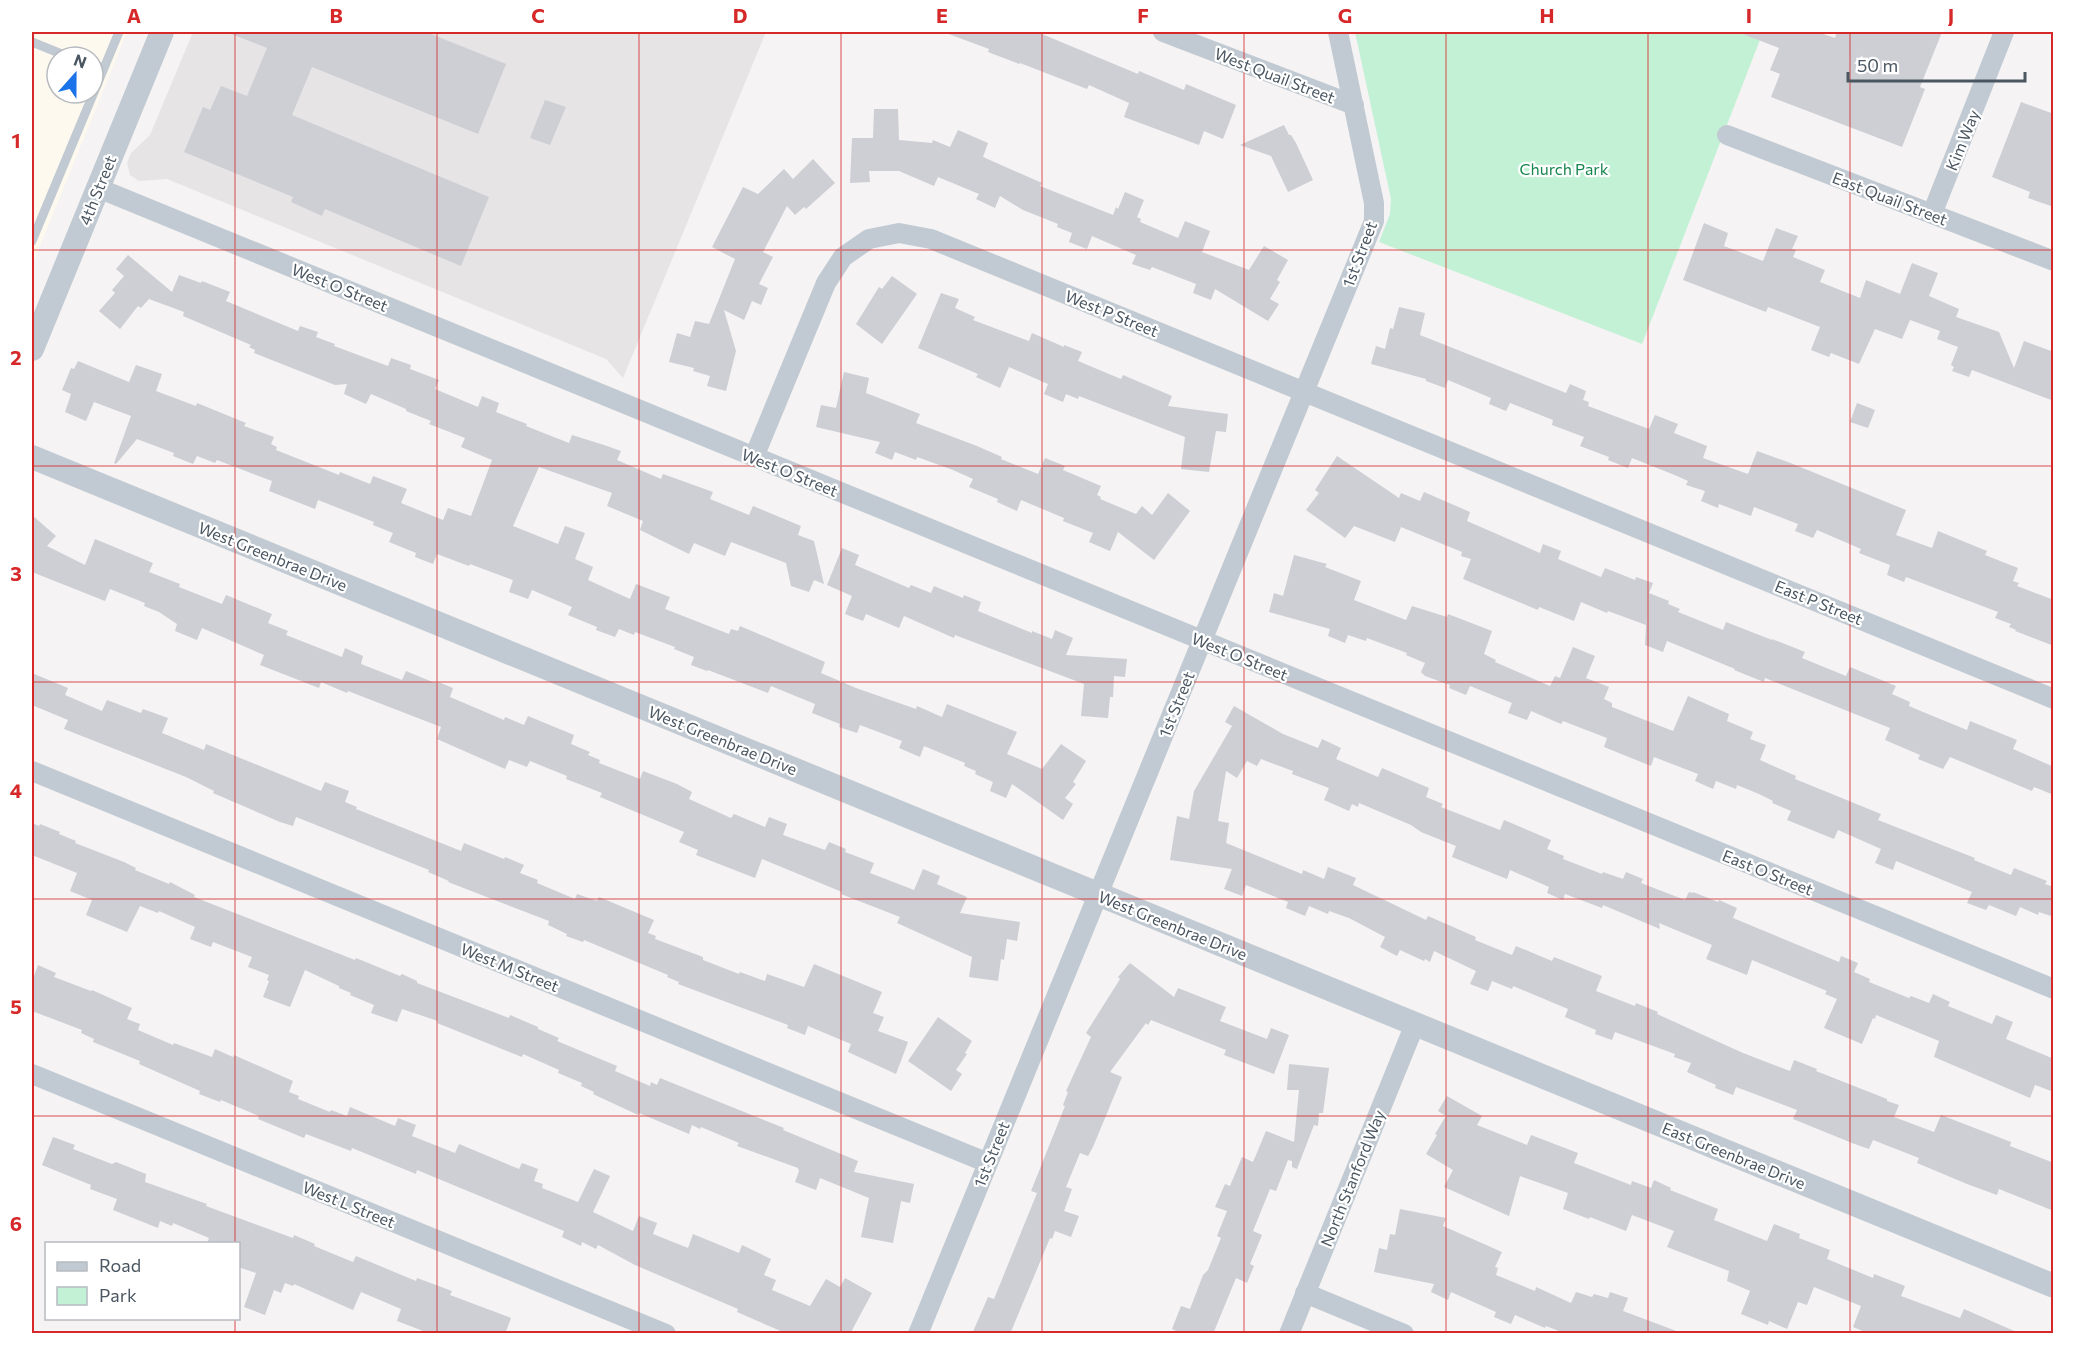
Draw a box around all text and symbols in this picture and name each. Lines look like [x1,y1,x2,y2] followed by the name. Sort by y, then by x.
[127,3,141,27] text: A
[329,3,343,27] text: B
[531,3,545,27] text: C
[733,3,747,27] text: D
[936,3,948,27] text: E
[1137,3,1149,27] text: F
[1338,3,1352,27] text: G
[1540,3,1555,27] text: H
[1746,3,1752,27] text: I
[1948,3,1954,27] text: J
[1212,43,1338,107] street label: West Quail Street
[45,45,105,105] north arrow
[1848,45,2025,83] scale bar
[72,50,90,72] text: N
[1857,54,1898,76] text: 50 m
[1941,107,1983,173] street label: Kim Way
[11,128,21,152] text: 1
[74,152,120,228] street label: 4th Street
[1520,159,1609,178] park label: Church Park
[1830,167,1951,229] street label: East Quail Street
[1338,218,1380,290] street label: 1st Street
[289,259,391,315] street label: West O Street
[1063,286,1162,340] street label: West P Street
[10,345,22,369] text: 2
[739,444,841,500] street label: West O Street
[196,517,350,595] street label: West Greenbrae Drive
[10,561,22,585] text: 3
[1772,576,1866,628] street label: East P Street
[1189,628,1291,684] street label: West O Street
[1154,668,1198,740] street label: 1st Street
[646,701,800,779] street label: West Greenbrae Drive
[10,778,22,802] text: 4
[1720,845,1817,899] street label: East O Street
[1096,886,1250,964] street label: West Greenbrae Drive
[458,939,562,995] street label: West M Street
[10,994,22,1018] text: 5
[1316,1107,1388,1249] street label: North Stanford Way
[969,1118,1013,1190] street label: 1st Street
[1660,1118,1808,1192] street label: East Greenbrae Drive
[300,1177,398,1231] street label: West L Street
[10,1211,22,1235] text: 6
[45,1242,240,1320] legend
[99,1254,141,1276] text: Road
[99,1284,137,1306] text: Park

